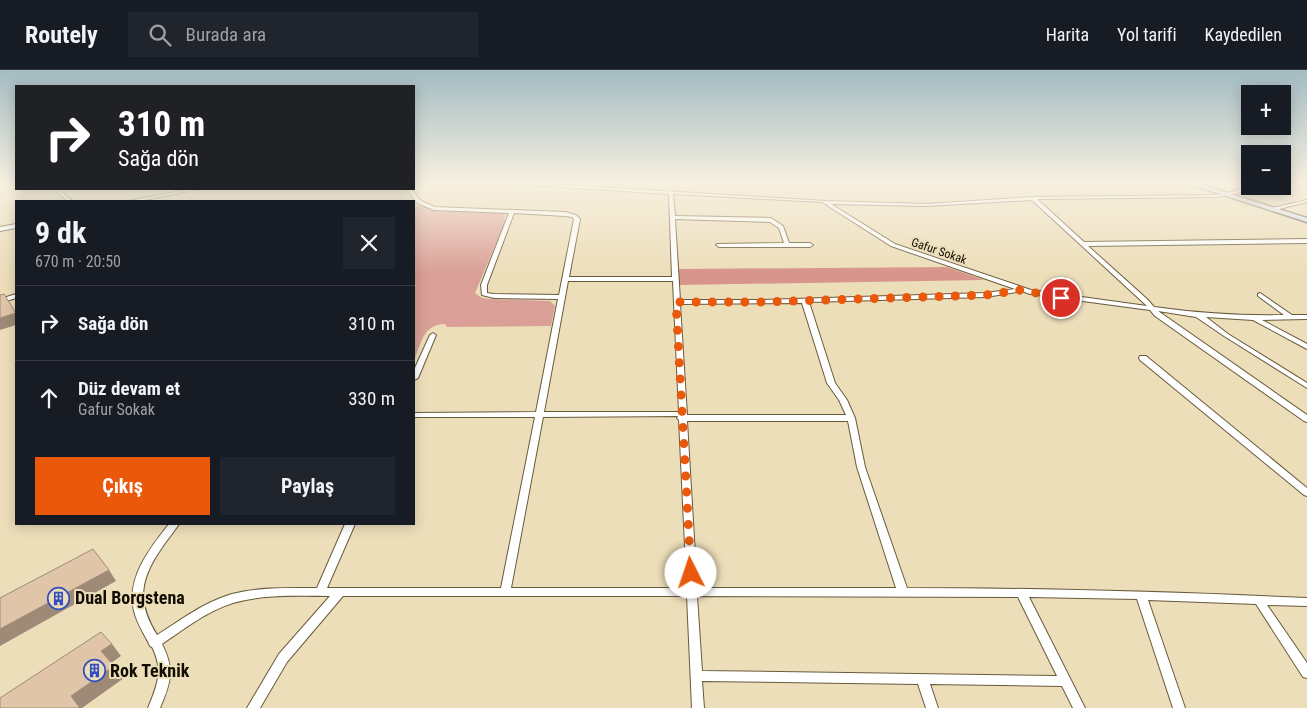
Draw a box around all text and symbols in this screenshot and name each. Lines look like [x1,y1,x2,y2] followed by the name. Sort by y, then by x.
[128,12,478,57] search box
[25,21,98,49] text: Routely
[146,21,174,49] icon: search
[186,23,266,46] text: Burada ara
[1046,24,1089,45] text: Harita
[1117,24,1177,45] text: Yol tarifi
[1205,24,1282,45] text: Kaydedilen
[1241,85,1291,195] map controls
[1241,85,1291,135] button: +
[118,104,205,145] text: 310 m
[35,105,100,170] icon: right
[1241,145,1291,195] button: −
[118,146,199,171] text: Sağa dön
[35,215,86,250] text: 9 dk
[343,217,395,269] button: close
[909,235,969,267] street label: Gafur Sokak
[35,252,121,271] text: 670 m · 20:50
[1040,277,1082,319] pin
[1047,284,1075,312] icon: arrive
[35,309,63,337] icon: right
[78,312,148,335] text: Sağa dön
[348,312,395,335] text: 310 m
[78,377,180,400] text: Düz devam et
[35,384,63,412] icon: ahead
[348,387,395,410] text: 330 m
[78,400,155,419] text: Gafur Sokak
[35,457,210,515] button: Çıkış
[220,457,395,515] button: Paylaş
[664,546,716,598] position arrow
[47,586,71,610] building icon: Dual Borgstena
[75,587,185,608] place label: Dual Borgstena
[82,659,106,683] building icon: Rok Teknik
[110,660,190,681] place label: Rok Teknik

